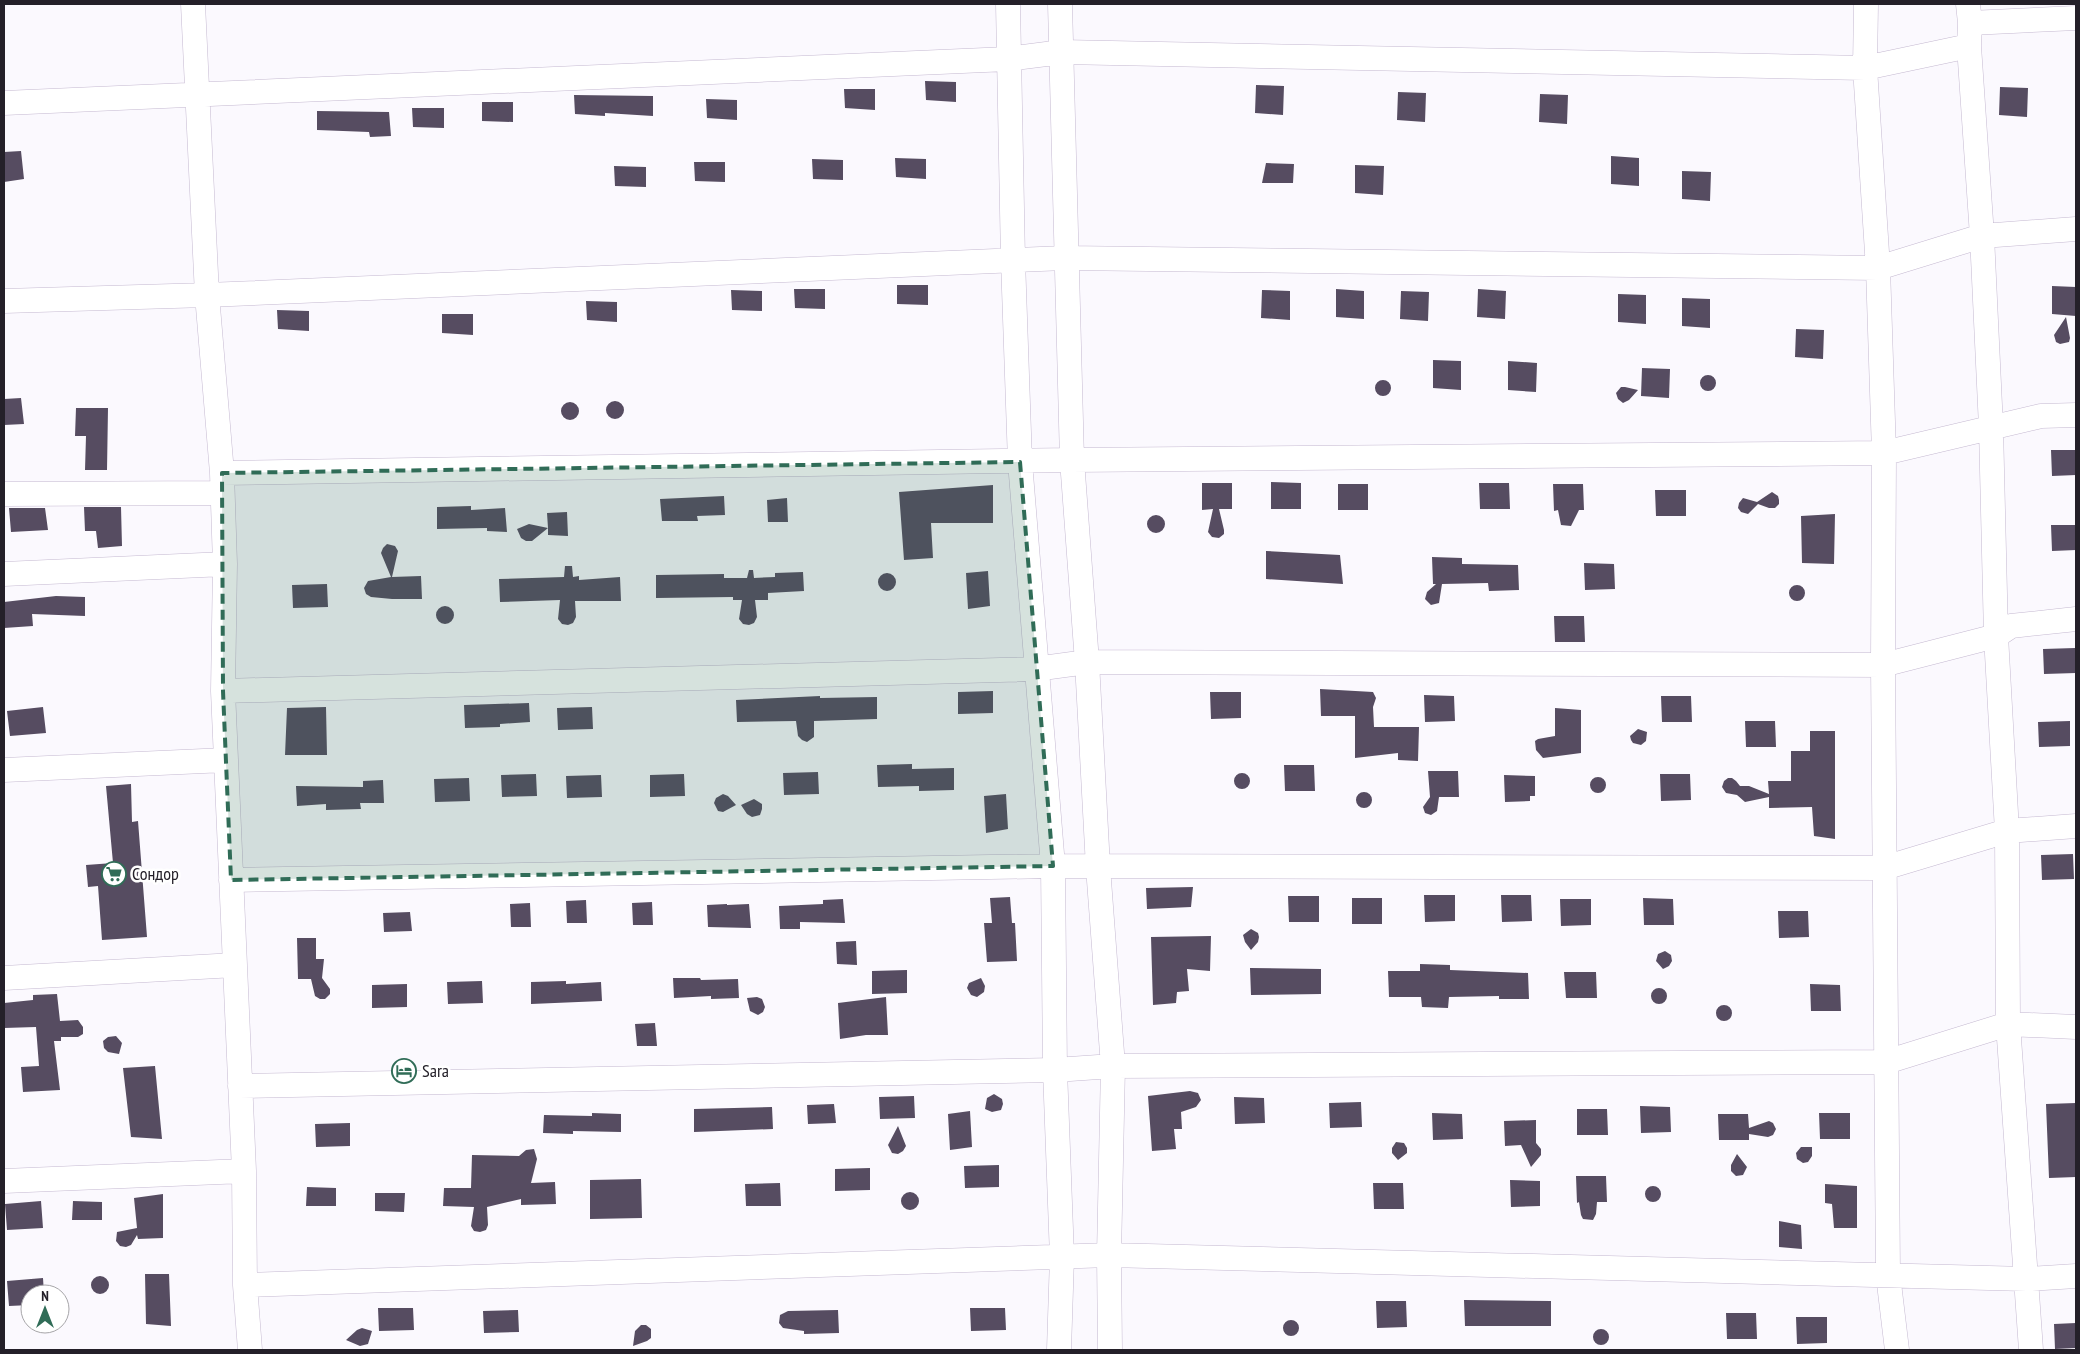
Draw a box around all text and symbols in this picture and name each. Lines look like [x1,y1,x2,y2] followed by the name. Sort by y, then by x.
[101,861,127,887] supermarket icon: Сондор
[132,862,179,885] place label: Сондор
[391,1058,417,1084] hotel icon: Sara
[422,1059,449,1082] place label: Sara
[20,1284,70,1334] north arrow
[41,1287,49,1305] text: N

